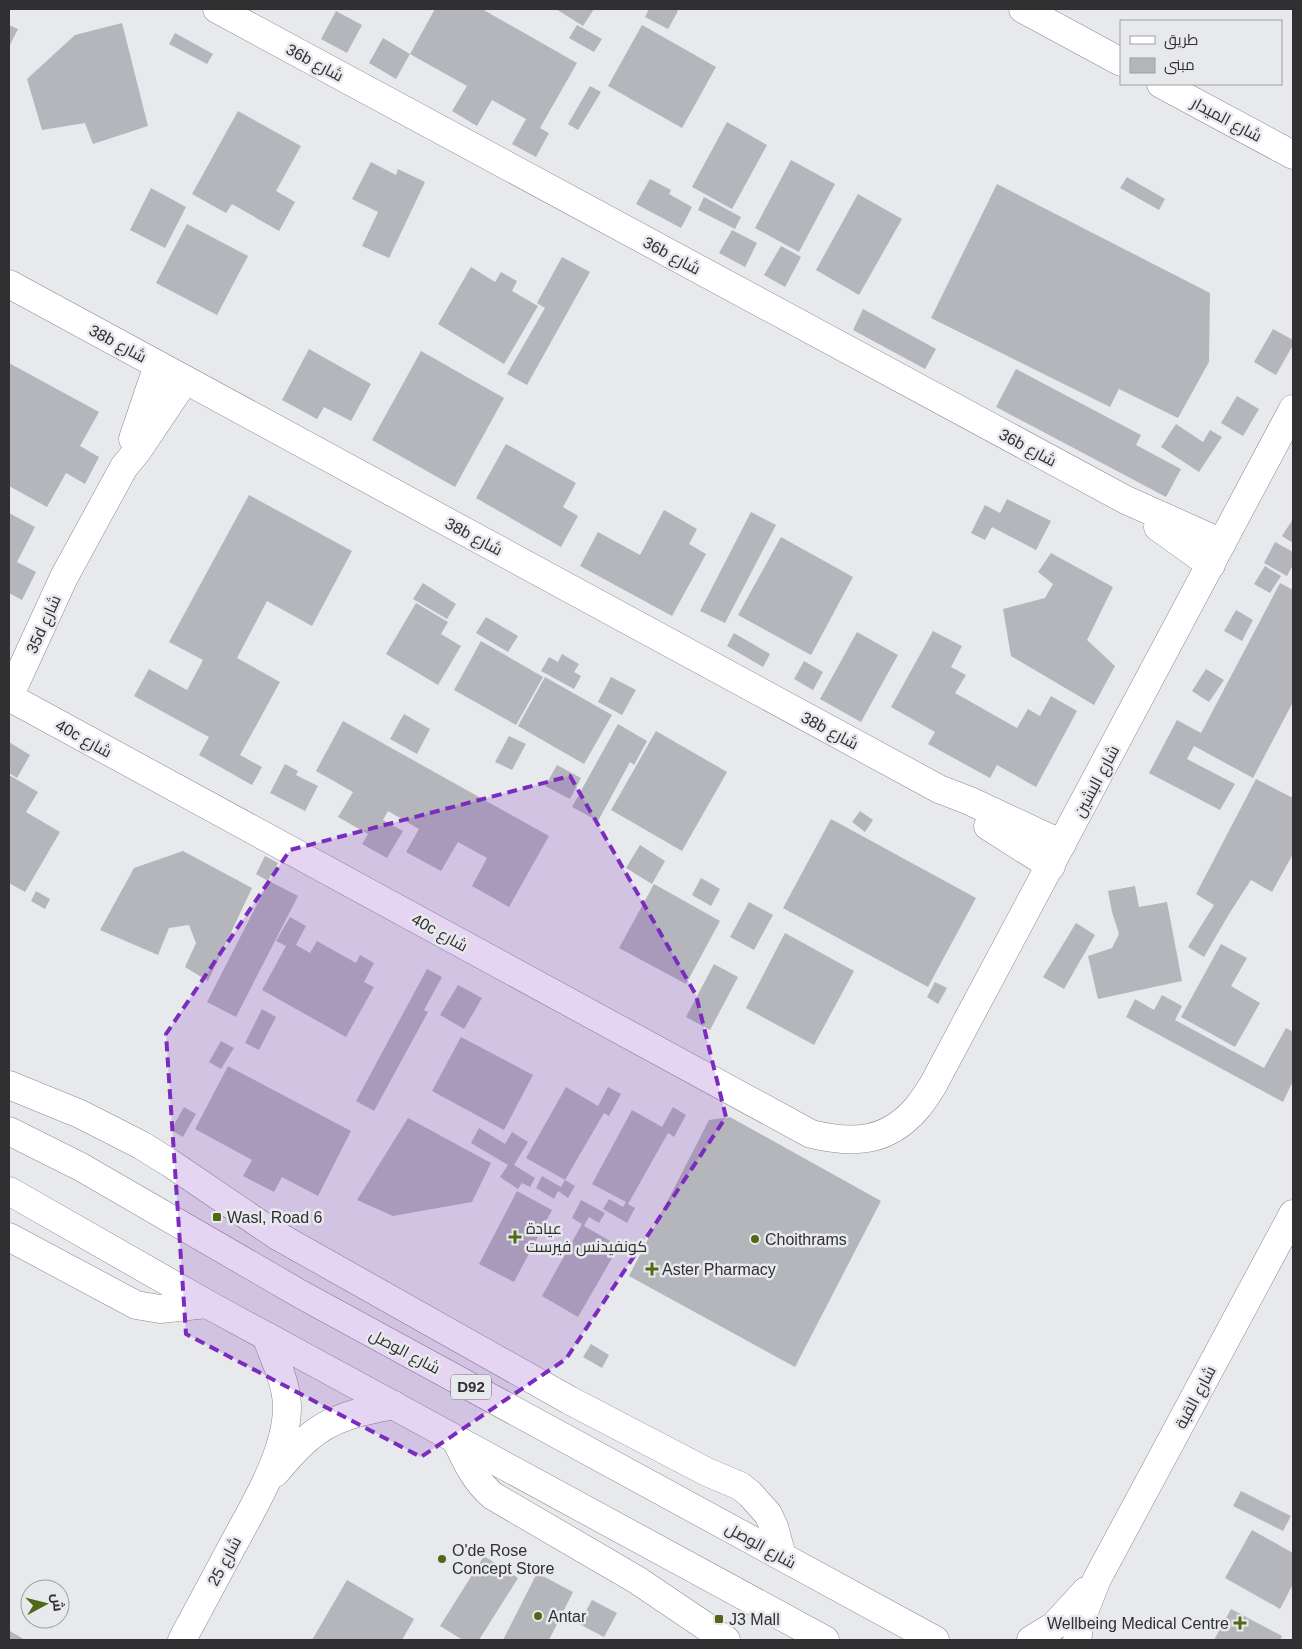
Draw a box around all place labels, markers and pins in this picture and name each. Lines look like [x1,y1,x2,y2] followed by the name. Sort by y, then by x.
[227,1209,323,1226] place label: Wasl, Road 6
[211,1211,223,1223] marker: Wasl, Road 6
[526,1220,647,1257] place label: عيادة كونفيدنس فيرست
[508,1230,522,1244] marker: عيادة كونفيدنس فيرست
[765,1231,847,1248] place label: Choithrams
[749,1233,761,1245] marker: Choithrams
[662,1261,776,1278] place label: Aster Pharmacy
[646,1263,658,1275] marker: Aster Pharmacy
[452,1542,554,1577] place label: O'de Rose Concept Store
[436,1553,448,1565] marker: O'de Rose Concept Store
[548,1608,587,1625] place label: Antar
[532,1610,544,1622] marker: Antar
[729,1611,780,1628] place label: J3 Mall
[713,1613,725,1625] marker: J3 Mall
[1047,1615,1229,1632] place label: Wellbeing Medical Centre
[1233,1616,1247,1630] marker: Wellbeing Medical Centre

